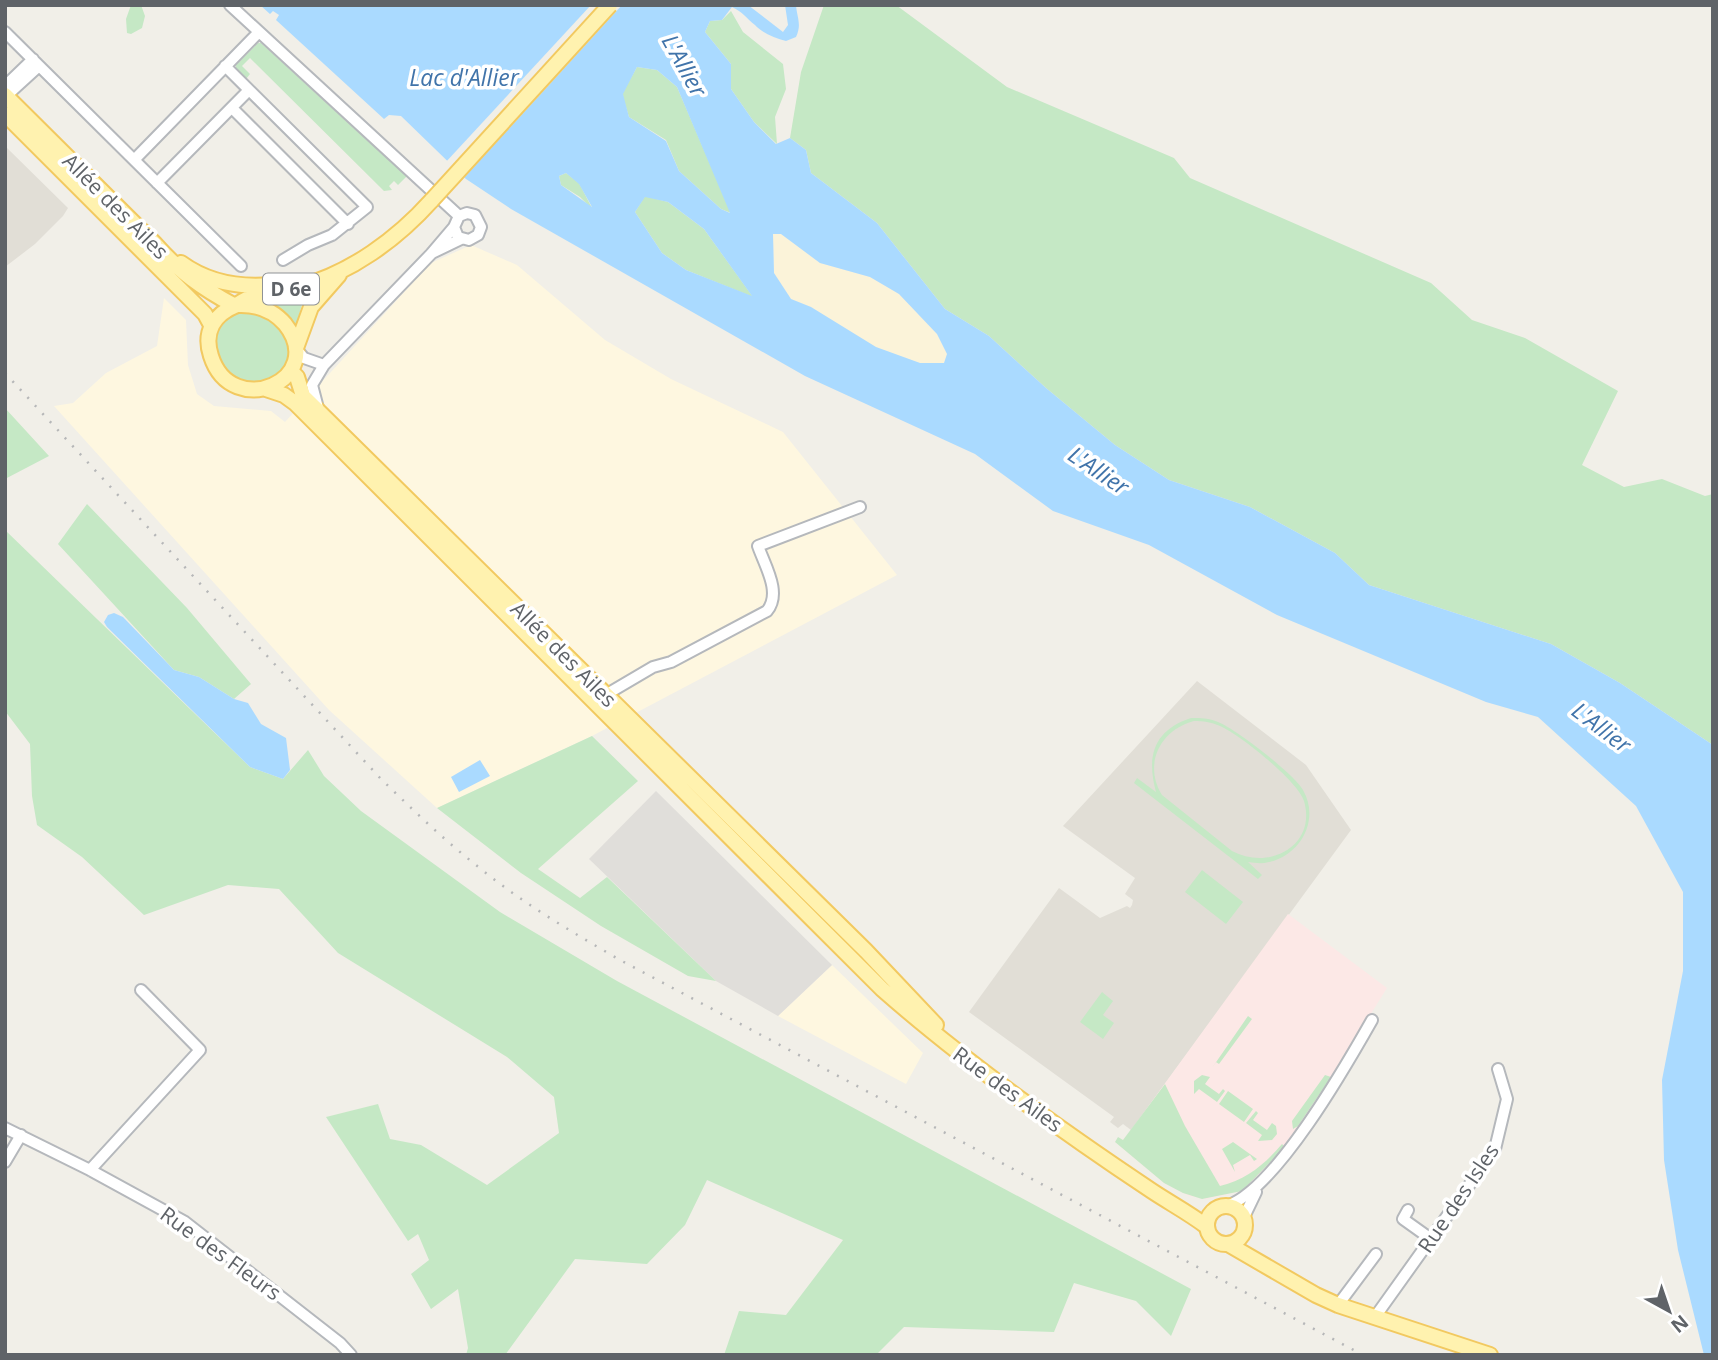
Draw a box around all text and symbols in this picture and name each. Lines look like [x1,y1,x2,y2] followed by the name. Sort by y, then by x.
[655,28,716,103] water label: L'Allier
[409,61,520,93] water label: Lac d'Allier
[57,147,175,265] street label: Allée des Ailes
[263,274,319,304] road number: D 6e
[1062,438,1136,502] water label: L'Allier
[505,595,623,713] street label: Allée des Ailes
[1566,694,1639,760] water label: L'Allier
[948,1040,1068,1138] street label: Rue des Ailes
[1411,1138,1505,1258] street label: Rue des Isles
[155,1200,287,1306] street label: Rue des Fleurs
[1634,1276,1704,1346] north arrow
[1666,1309,1694,1339] text: N

